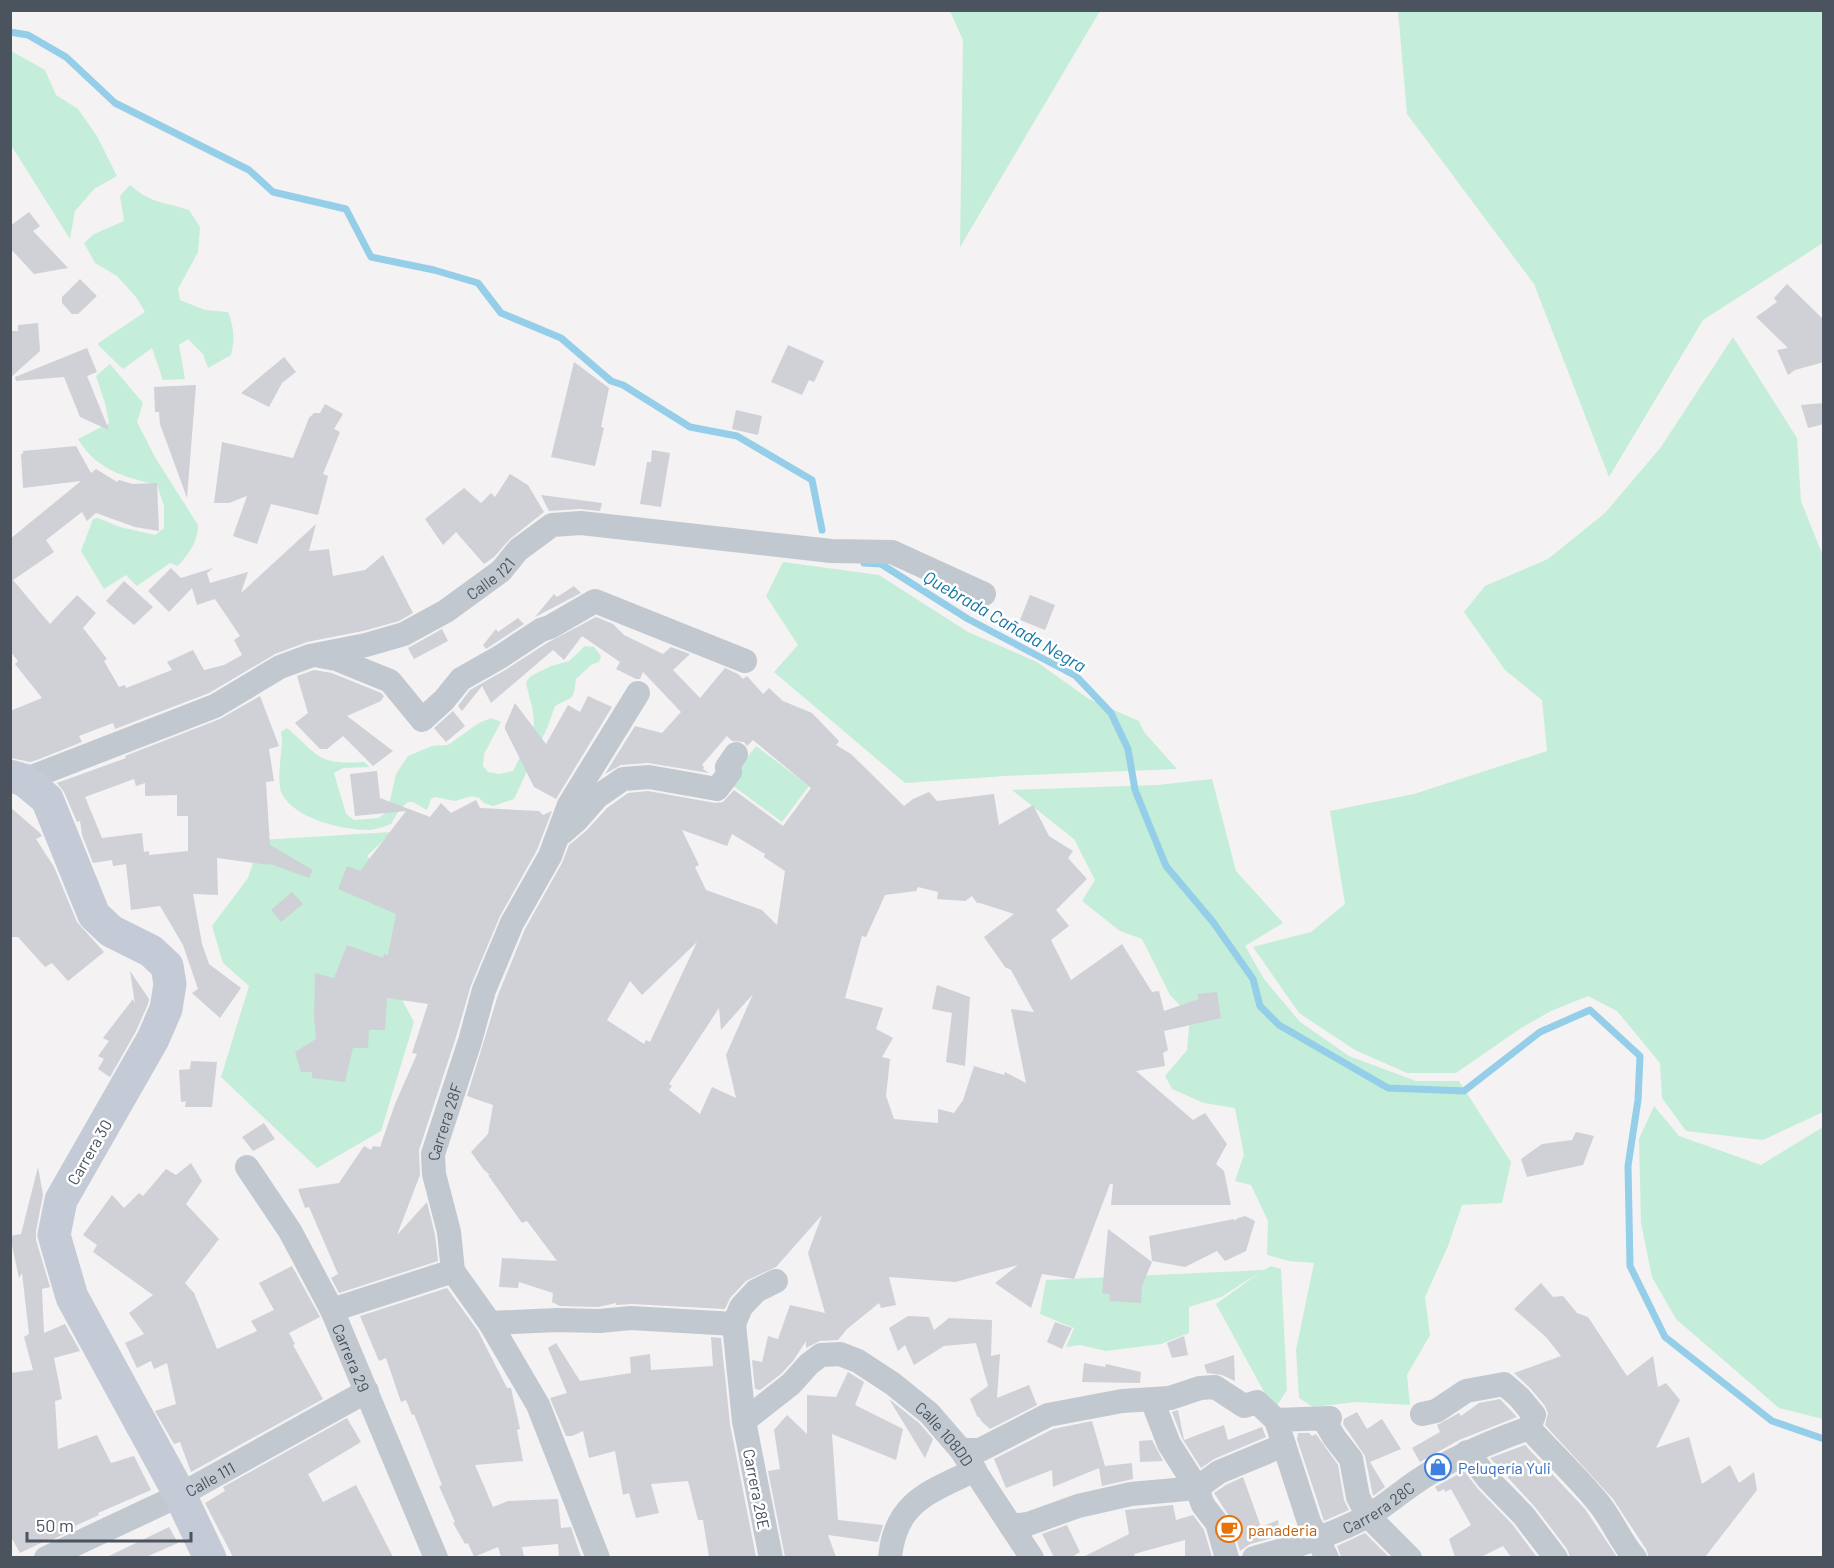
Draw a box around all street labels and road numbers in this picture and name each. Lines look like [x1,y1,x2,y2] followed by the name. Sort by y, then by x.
[462,553,518,603] street label: Calle 121
[423,1080,465,1161] street label: Carrera 28F
[63,1116,115,1188] street label: Carrera 30
[329,1321,375,1394] street label: Carrera 29
[912,1397,978,1469] street label: Calle 108DD
[740,1447,774,1531] street label: Carrera 28E
[182,1457,238,1500] street label: Calle 111
[1339,1477,1418,1537] street label: Carrera 28C

